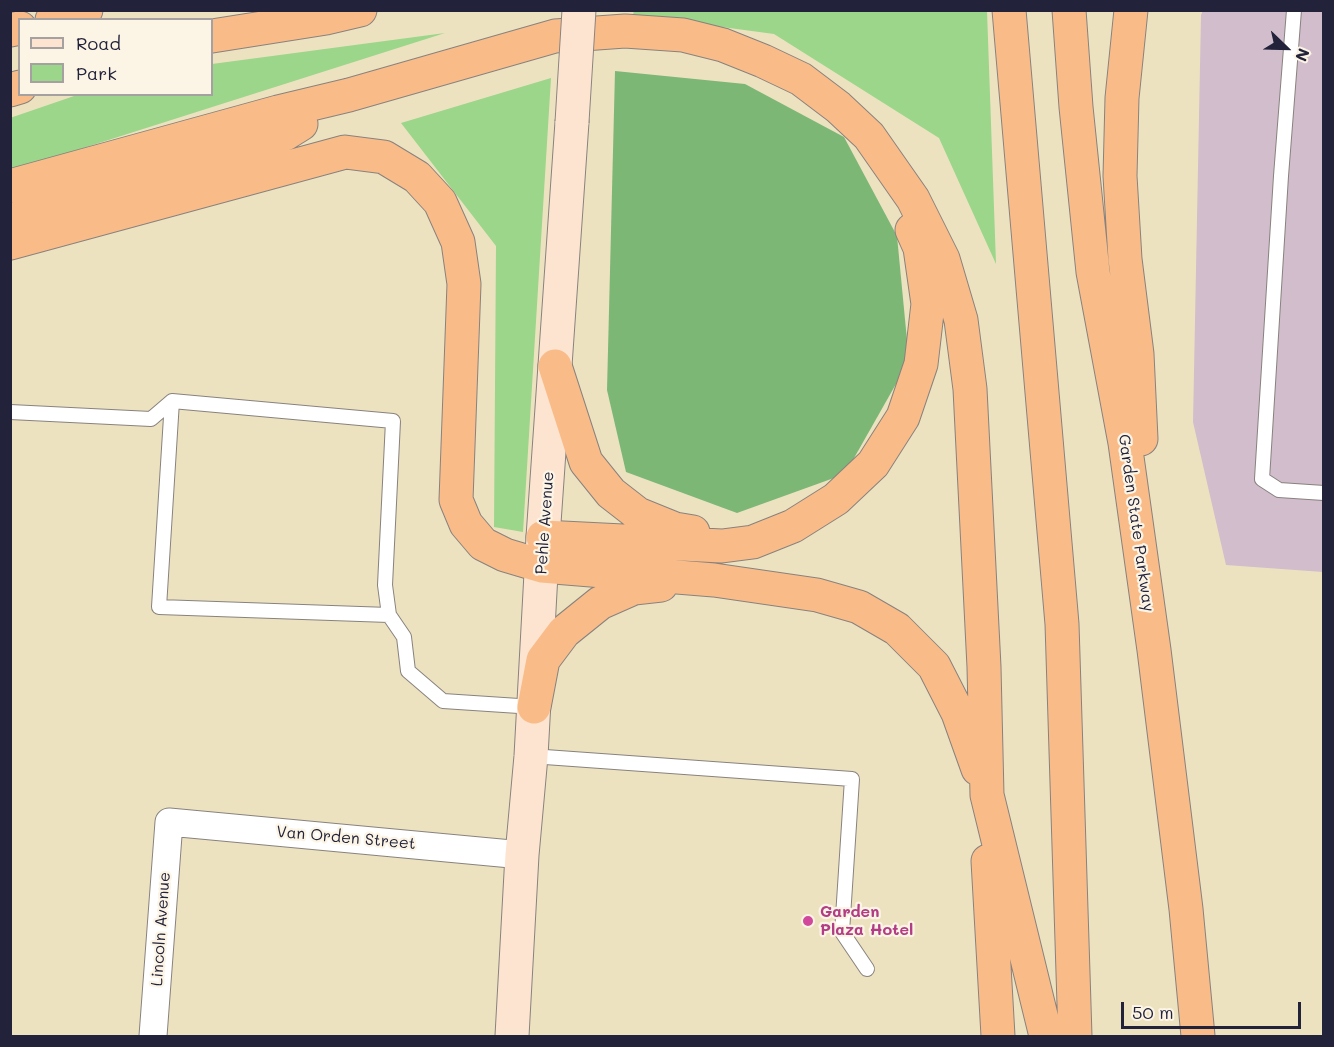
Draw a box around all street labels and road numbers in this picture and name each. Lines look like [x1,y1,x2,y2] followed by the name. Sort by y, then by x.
[1114,433,1158,613] street label: Garden State Parkway
[532,471,558,575] street label: Pehle Avenue
[275,822,417,854] street label: Van Orden Street
[147,871,175,987] street label: Lincoln Avenue

